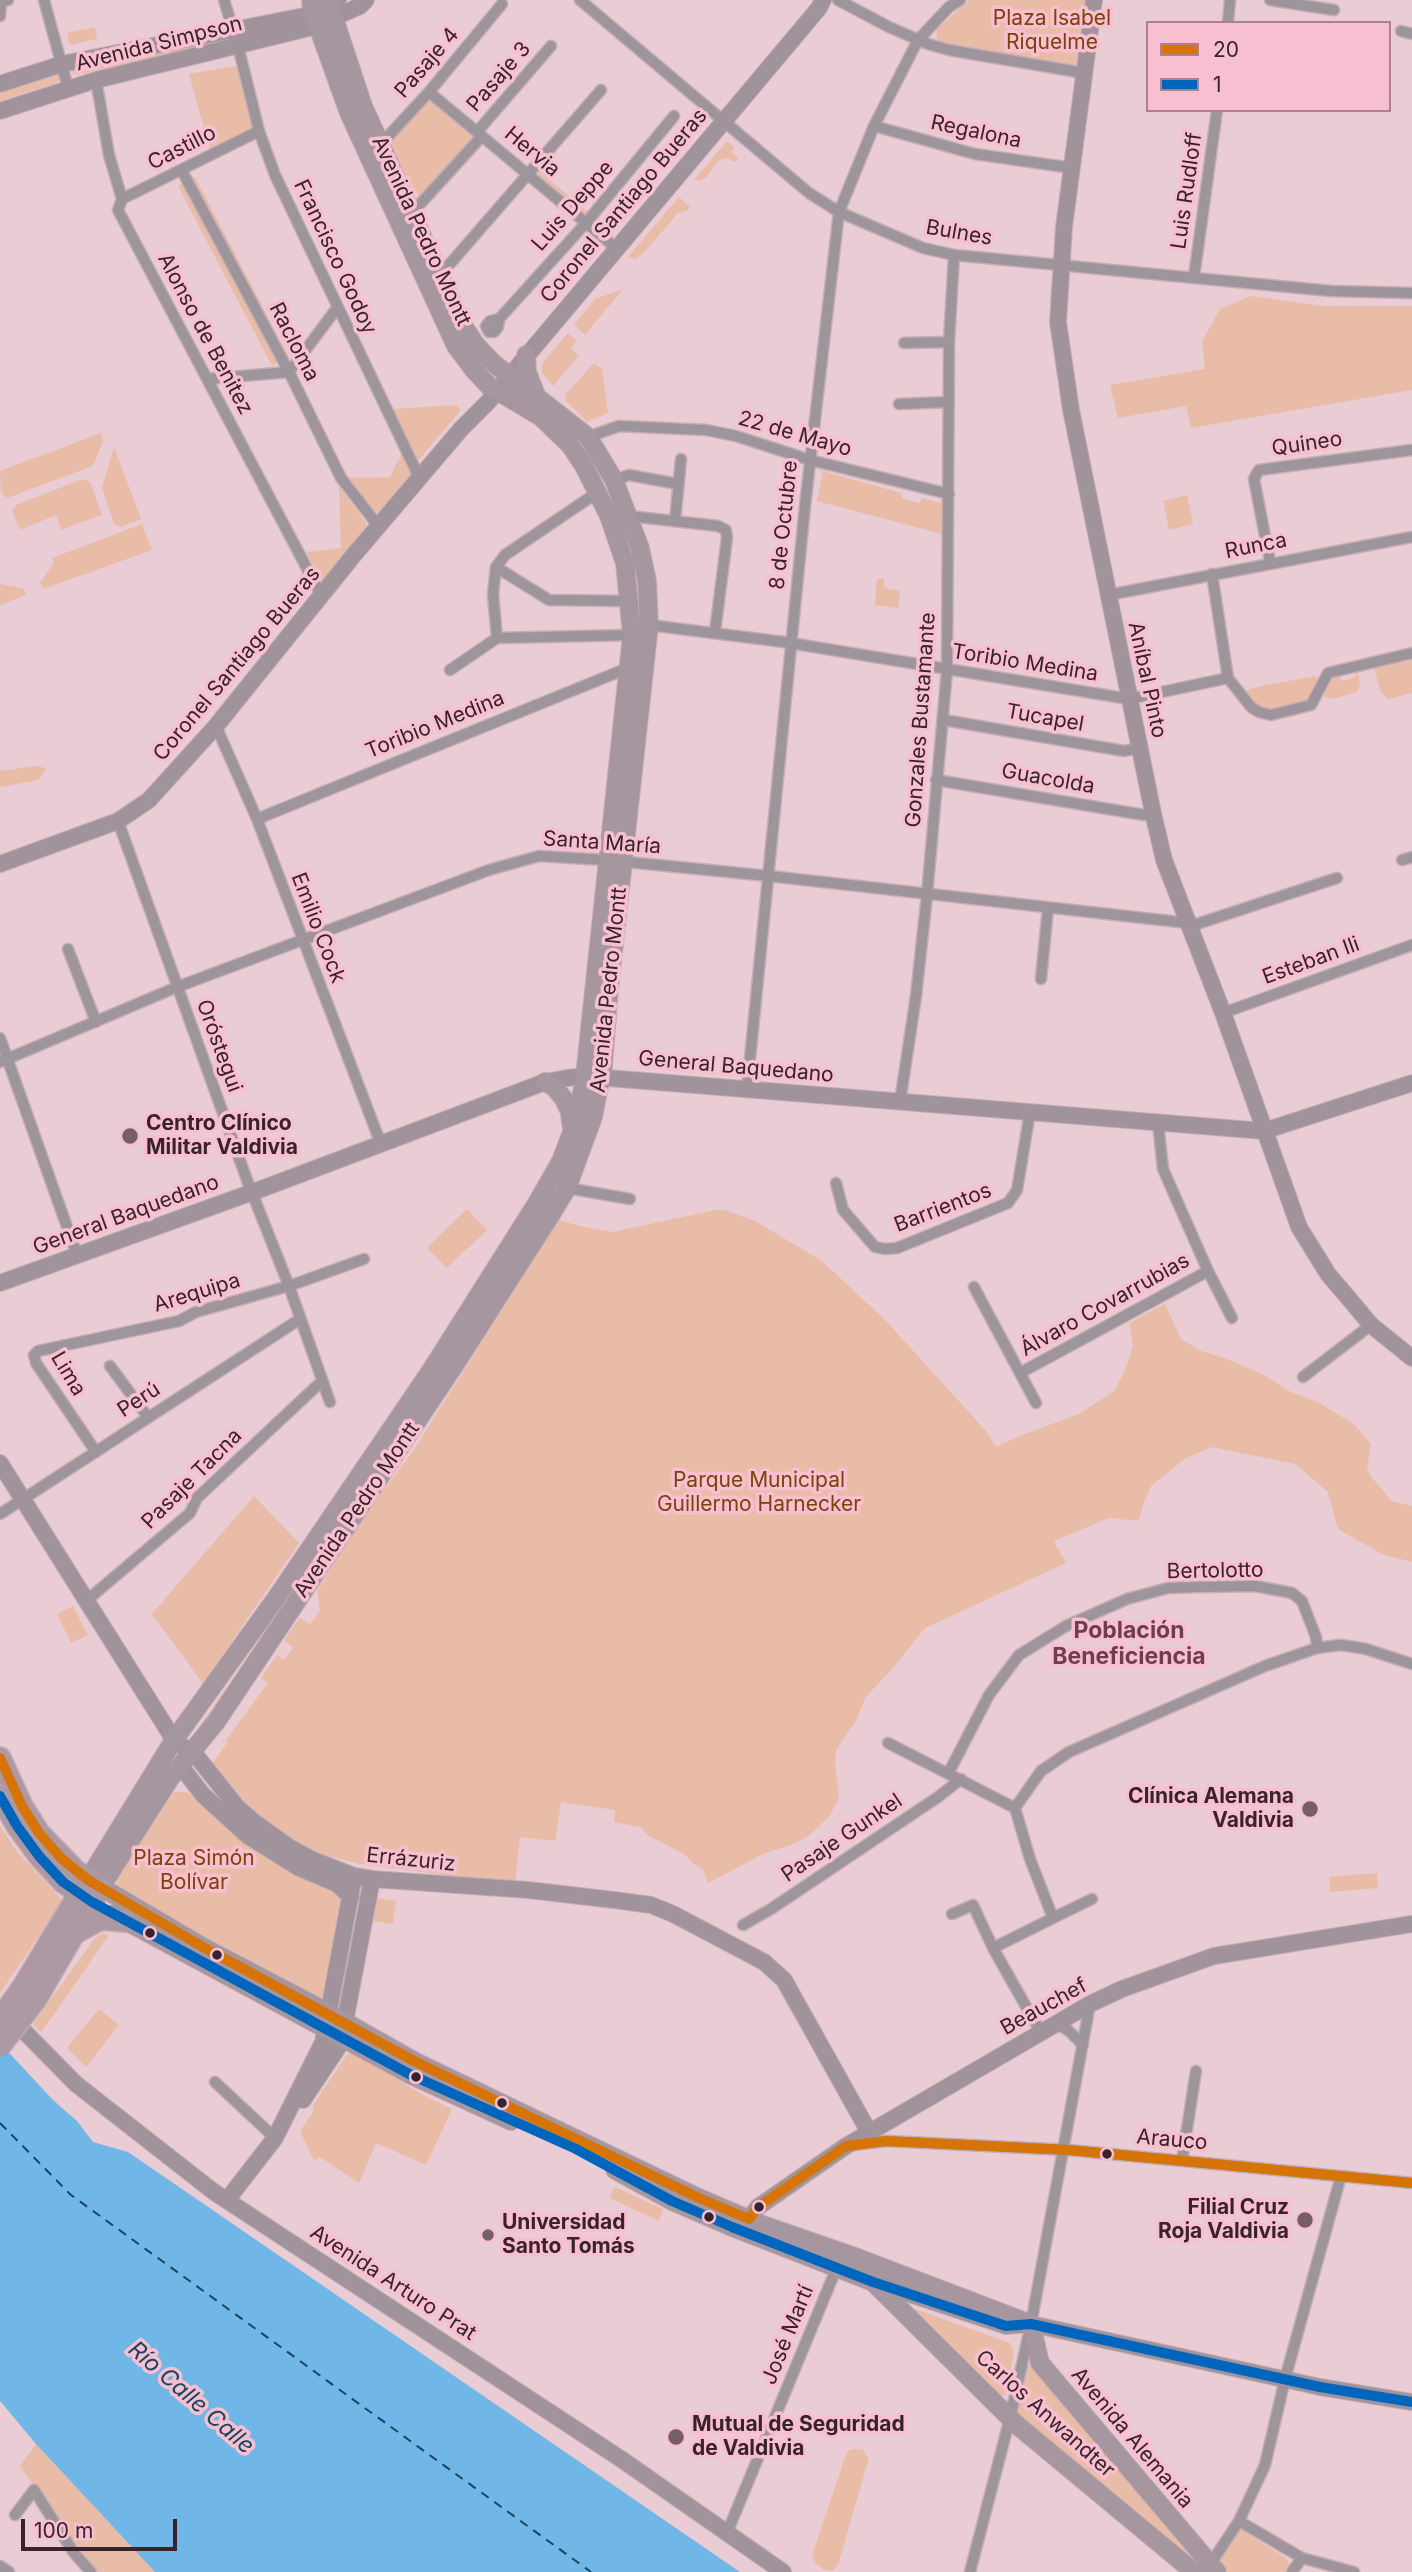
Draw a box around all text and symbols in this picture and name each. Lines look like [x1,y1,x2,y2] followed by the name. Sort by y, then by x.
[993,6,1111,56] park label: Plaza Isabel Riquelme
[73,11,245,77] street label: Avenida Simpson
[1146,21,1391,112] legend
[390,23,464,103] street label: Pasaje 4
[462,37,536,117] street label: Pasaje 3
[1213,37,1239,62] text: 20
[1213,72,1222,97] text: 1
[535,104,713,308] street label: Coronel Santiago Bueras
[928,110,1024,154] street label: Regalona
[144,120,220,176] street label: Castillo
[499,122,565,182] street label: Hervia
[1166,131,1208,251] street label: Luis Rudloff
[366,132,476,330] street label: Avenida Pedro Montt
[527,156,619,256] street label: Luis Deppe
[288,176,382,338] street label: Francisco Godoy
[924,215,994,251] street label: Bulnes
[152,249,258,419] street label: Alonso de Benitez
[263,298,325,386] street label: Racloma
[735,406,855,462] street label: 22 de Mayo
[1270,427,1344,461] street label: Quineo
[765,459,803,591] street label: 8 de Octubre
[1223,528,1289,564] street label: Runca
[148,562,326,766] street label: Coronel Santiago Bueras
[901,611,941,829] street label: Gonzales Bustamante
[1122,620,1172,740] street label: Aníbal Pinto
[950,639,1100,687] street label: Toribio Medina
[362,686,508,764] street label: Toribio Medina
[1004,699,1086,737] street label: Tucapel
[999,758,1097,800] street label: Guacolda
[542,826,662,860] street label: Santa María
[285,869,351,987] street label: Emilio Cock
[586,886,632,1094] street label: Avenida Pedro Montt
[1259,932,1363,990] street label: Esteban Ili
[191,996,247,1096] street label: Oróstegui
[637,1046,835,1088] street label: General Baquedano
[146,1111,298,1161] place label: Centro Clínico Militar Valdivia
[120,1126,140,1146] marker: Centro Clínico Militar Valdivia
[30,1170,222,1260] street label: General Baquedano
[891,1178,995,1238] street label: Barrientos
[1016,1248,1194,1362] street label: Álvaro Covarrubias
[151,1268,243,1318] street label: Arequipa
[45,1347,91,1401] street label: Lima
[113,1377,165,1423] street label: Perú
[289,1417,425,1603] street label: Avenida Pedro Montt
[137,1424,247,1534] street label: Pasaje Tacna
[657,1468,861,1518] park label: Parque Municipal Guillermo Harnecker
[1166,1558,1264,1584] street label: Bertolotto
[1052,1617,1206,1671] district label: Población Beneficiencia
[1128,1784,1294,1834] place label: Clínica Alemana Valdivia
[777,1788,907,1888] street label: Pasaje Gunkel
[1300,1799,1320,1819] marker: Clínica Alemana Valdivia
[365,1843,457,1877] street label: Errázuriz
[133,1846,255,1896] park label: Plaza Simón Bolívar
[143,1926,157,1940] unlabelled marker
[210,1948,224,1962] unlabelled marker
[996,1973,1092,2041] street label: Beauchef
[409,2070,423,2084] unlabelled marker
[495,2096,509,2110] unlabelled marker
[1135,2124,1209,2156] street label: Arauco
[1100,2147,1114,2161] unlabelled marker
[1158,2195,1289,2245] place label: Filial Cruz Roja Valdivia
[752,2200,766,2214] unlabelled marker
[502,2210,635,2260] place label: Universidad Santo Tomás
[702,2210,716,2224] unlabelled marker
[1295,2210,1315,2230] marker: Filial Cruz Roja Valdivia
[305,2220,481,2346] street label: Avenida Arturo Prat
[480,2227,496,2243] marker: Universidad Santo Tomás
[757,2282,819,2388] street label: José Martí
[122,2336,260,2460] water label: Río Calle Calle
[970,2345,1120,2483] street label: Carlos Anwandter
[1066,2362,1198,2514] street label: Avenida Alemania
[692,2412,905,2462] place label: Mutual de Seguridad de Valdivia
[666,2427,686,2447] marker: Mutual de Seguridad de Valdivia
[24,2506,180,2550] scale bar
[34,2518,93,2543] text: 100 m

